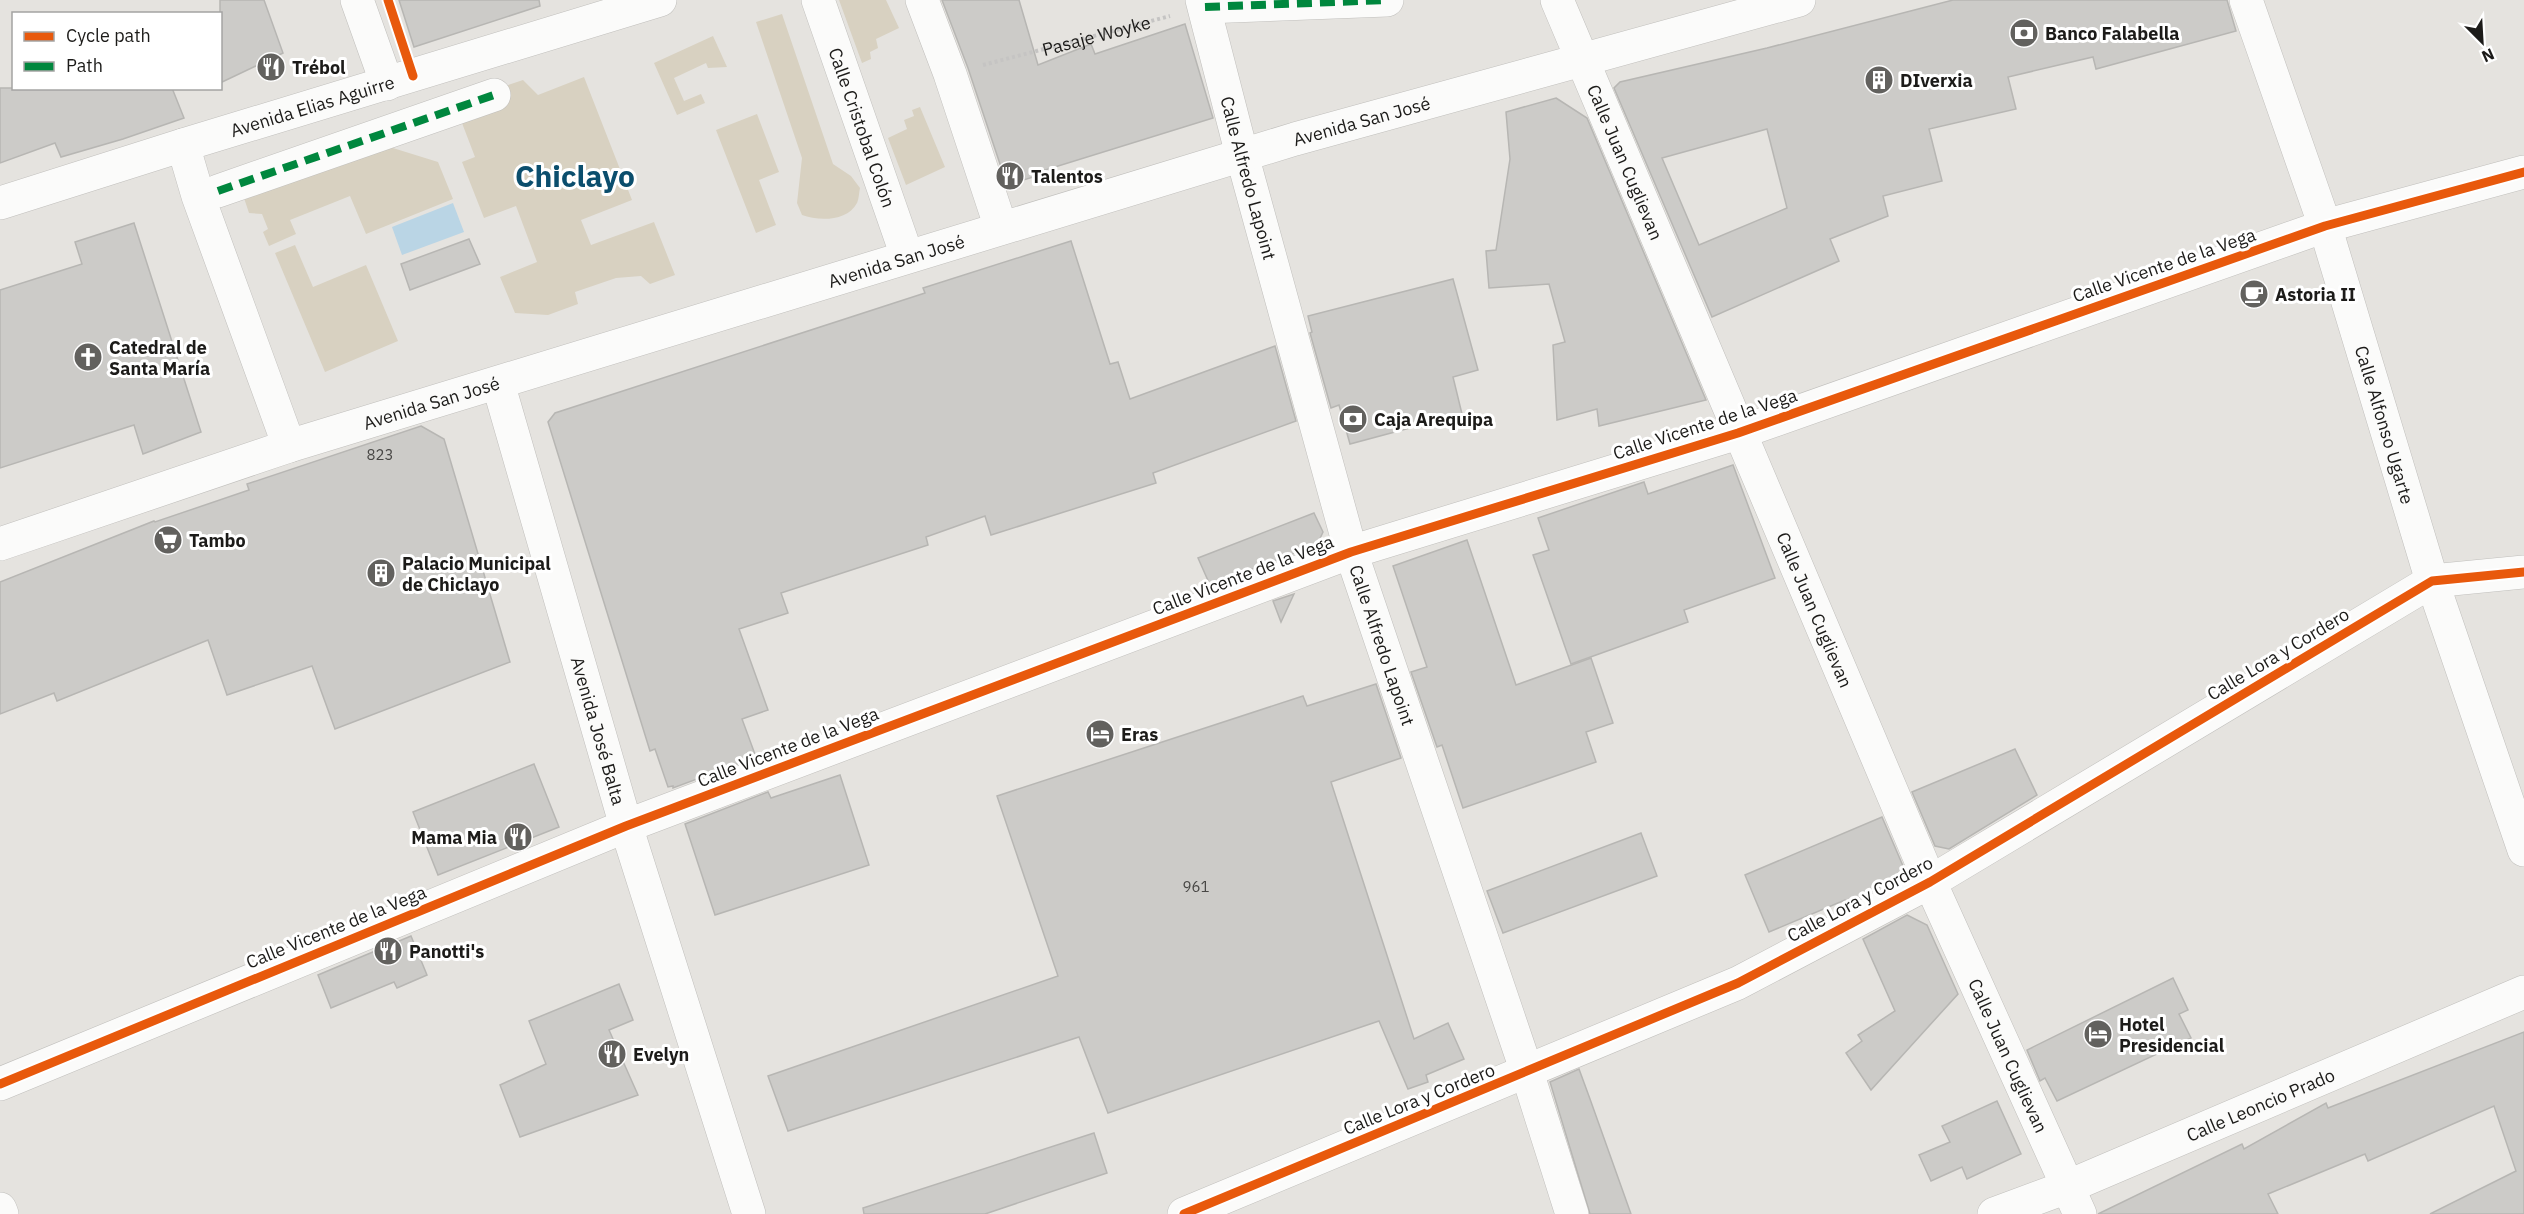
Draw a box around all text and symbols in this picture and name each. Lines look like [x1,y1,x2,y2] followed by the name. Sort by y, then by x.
[1039,10,1153,61] street label: Pasaje Woyke
[12,12,222,90] legend
[2452,12,2512,72] north arrow
[2008,17,2040,49] bank icon: Banco Falabella
[2045,22,2179,45] place label: Banco Falabella
[66,24,151,47] text: Cycle path
[2479,44,2497,67] text: N
[824,45,901,210] street label: Calle Cristobal Colón
[255,51,287,83] restaurant icon: Trébol
[66,54,103,77] text: Path
[292,56,346,79] place label: Trébol
[1863,64,1895,96] building icon: DIverxia
[1900,69,1973,92] place label: DIverxia
[227,70,397,141] street label: Avenida Elias Aguirre
[1582,81,1669,243] street label: Calle Juan Cuglievan
[1290,91,1433,151] street label: Avenida San José
[1216,94,1282,262] street label: Calle Alfredo Lapoint
[515,156,635,195] district label: Chiclayo
[994,160,1026,192] restaurant icon: Talentos
[1031,165,1103,188] place label: Talentos
[2069,223,2259,307] street label: Calle Vicente de la Vega
[825,229,967,292] street label: Avenida San José
[2238,278,2270,310] cafe icon: Astoria II
[2275,283,2356,306] place label: Astoria II
[109,336,210,380] place label: Catedral de Santa María
[72,341,104,373] church icon: Catedral de Santa María
[2350,343,2420,507] street label: Calle Alfonso Ugarte
[360,371,502,434] street label: Avenida San José
[1610,383,1800,465] street label: Calle Vicente de la Vega
[1337,403,1369,435] bank icon: Caja Arequipa
[1374,408,1493,431] place label: Caja Arequipa
[366,445,394,464] house number: 823
[152,524,184,556] supermarket icon: Tambo
[1772,528,1858,691] street label: Calle Juan Cuglievan
[189,529,246,552] place label: Tambo
[1149,530,1337,620] street label: Calle Vicente de la Vega
[402,552,551,596] place label: Palacio Municipal de Chiclayo
[365,557,397,589] building icon: Palacio Municipal de Chiclayo
[1345,562,1420,728] street label: Calle Alfredo Lapoint
[2203,602,2353,706] street label: Calle Lora y Cordero
[566,654,631,808] street label: Avenida José Balta
[694,702,882,792] street label: Calle Vicente de la Vega
[1084,718,1116,750] hotel icon: Eras
[1121,723,1158,746] place label: Eras
[502,821,534,853] restaurant icon: Mama Mia
[411,826,497,849] place label: Mama Mia
[1783,851,1937,947] street label: Calle Lora y Cordero
[1182,877,1210,896] house number: 961
[243,880,430,974] street label: Calle Vicente de la Vega
[372,935,404,967] restaurant icon: Panotti's
[409,940,484,963] place label: Panotti's
[1964,975,2053,1136] street label: Calle Juan Cuglievan
[2119,1013,2225,1057] place label: Hotel Presidencial
[2082,1018,2114,1050] hotel icon: Hotel Presidencial
[596,1038,628,1070] restaurant icon: Evelyn
[633,1043,689,1066] place label: Evelyn
[1340,1058,1498,1140] street label: Calle Lora y Cordero
[2183,1063,2338,1146] street label: Calle Leoncio Prado

